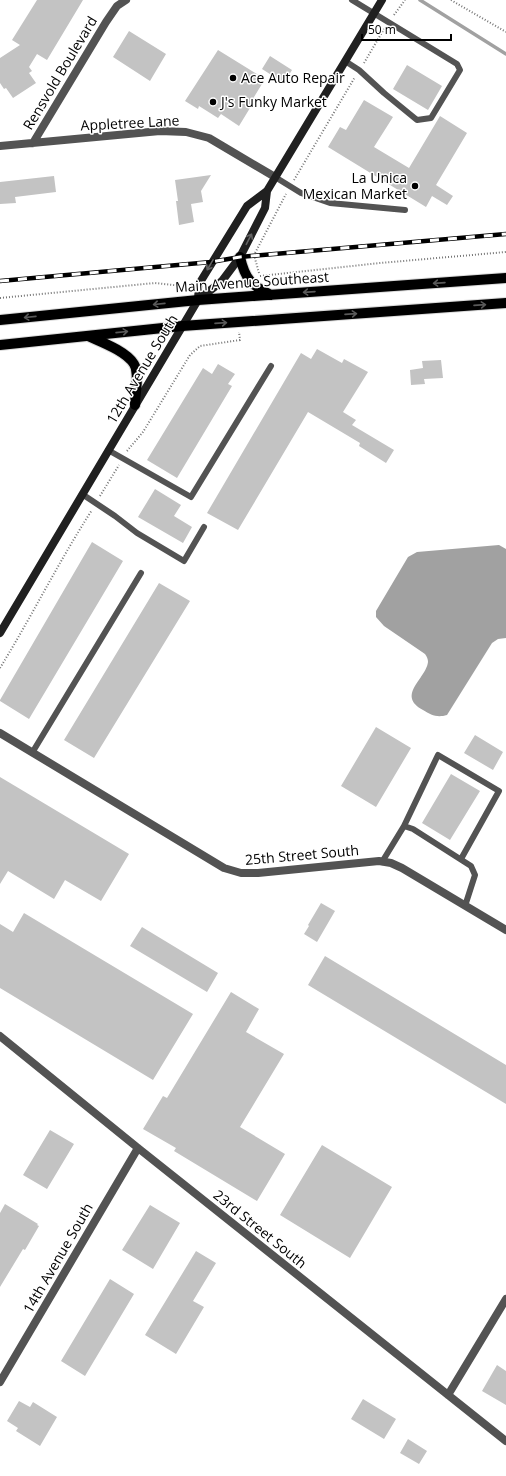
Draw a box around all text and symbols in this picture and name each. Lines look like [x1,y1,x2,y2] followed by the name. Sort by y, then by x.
[18,12,101,133] street label: Rensvold Boulevard
[362,16,451,42] scale bar
[368,21,396,38] text: 50 m
[241,68,345,87] place label: Ace Auto Repair
[228,73,238,83] marker: Ace Auto Repair
[219,92,327,111] place label: J's Funky Market
[208,97,218,107] marker: J's Funky Market
[80,110,180,135] street label: Appletree Lane
[303,168,407,203] place label: La Unica Mexican Market
[410,181,420,191] marker: La Unica Mexican Market
[246,233,254,245] one-way arrow
[205,259,213,271] one-way arrow
[174,267,329,296] street label: Main Avenue Southeast
[433,279,446,286] one-way arrow
[303,288,316,295] one-way arrow
[153,300,166,307] one-way arrow
[473,301,486,308] one-way arrow
[344,310,357,317] one-way arrow
[102,311,182,427] street label: 12th Avenue South
[24,313,37,321] one-way arrow
[214,320,227,327] one-way arrow
[115,328,128,336] one-way arrow
[244,840,360,869] street label: 25th Street South
[210,1185,311,1272] street label: 23rd Street South
[18,1199,97,1316] street label: 14th Avenue South

